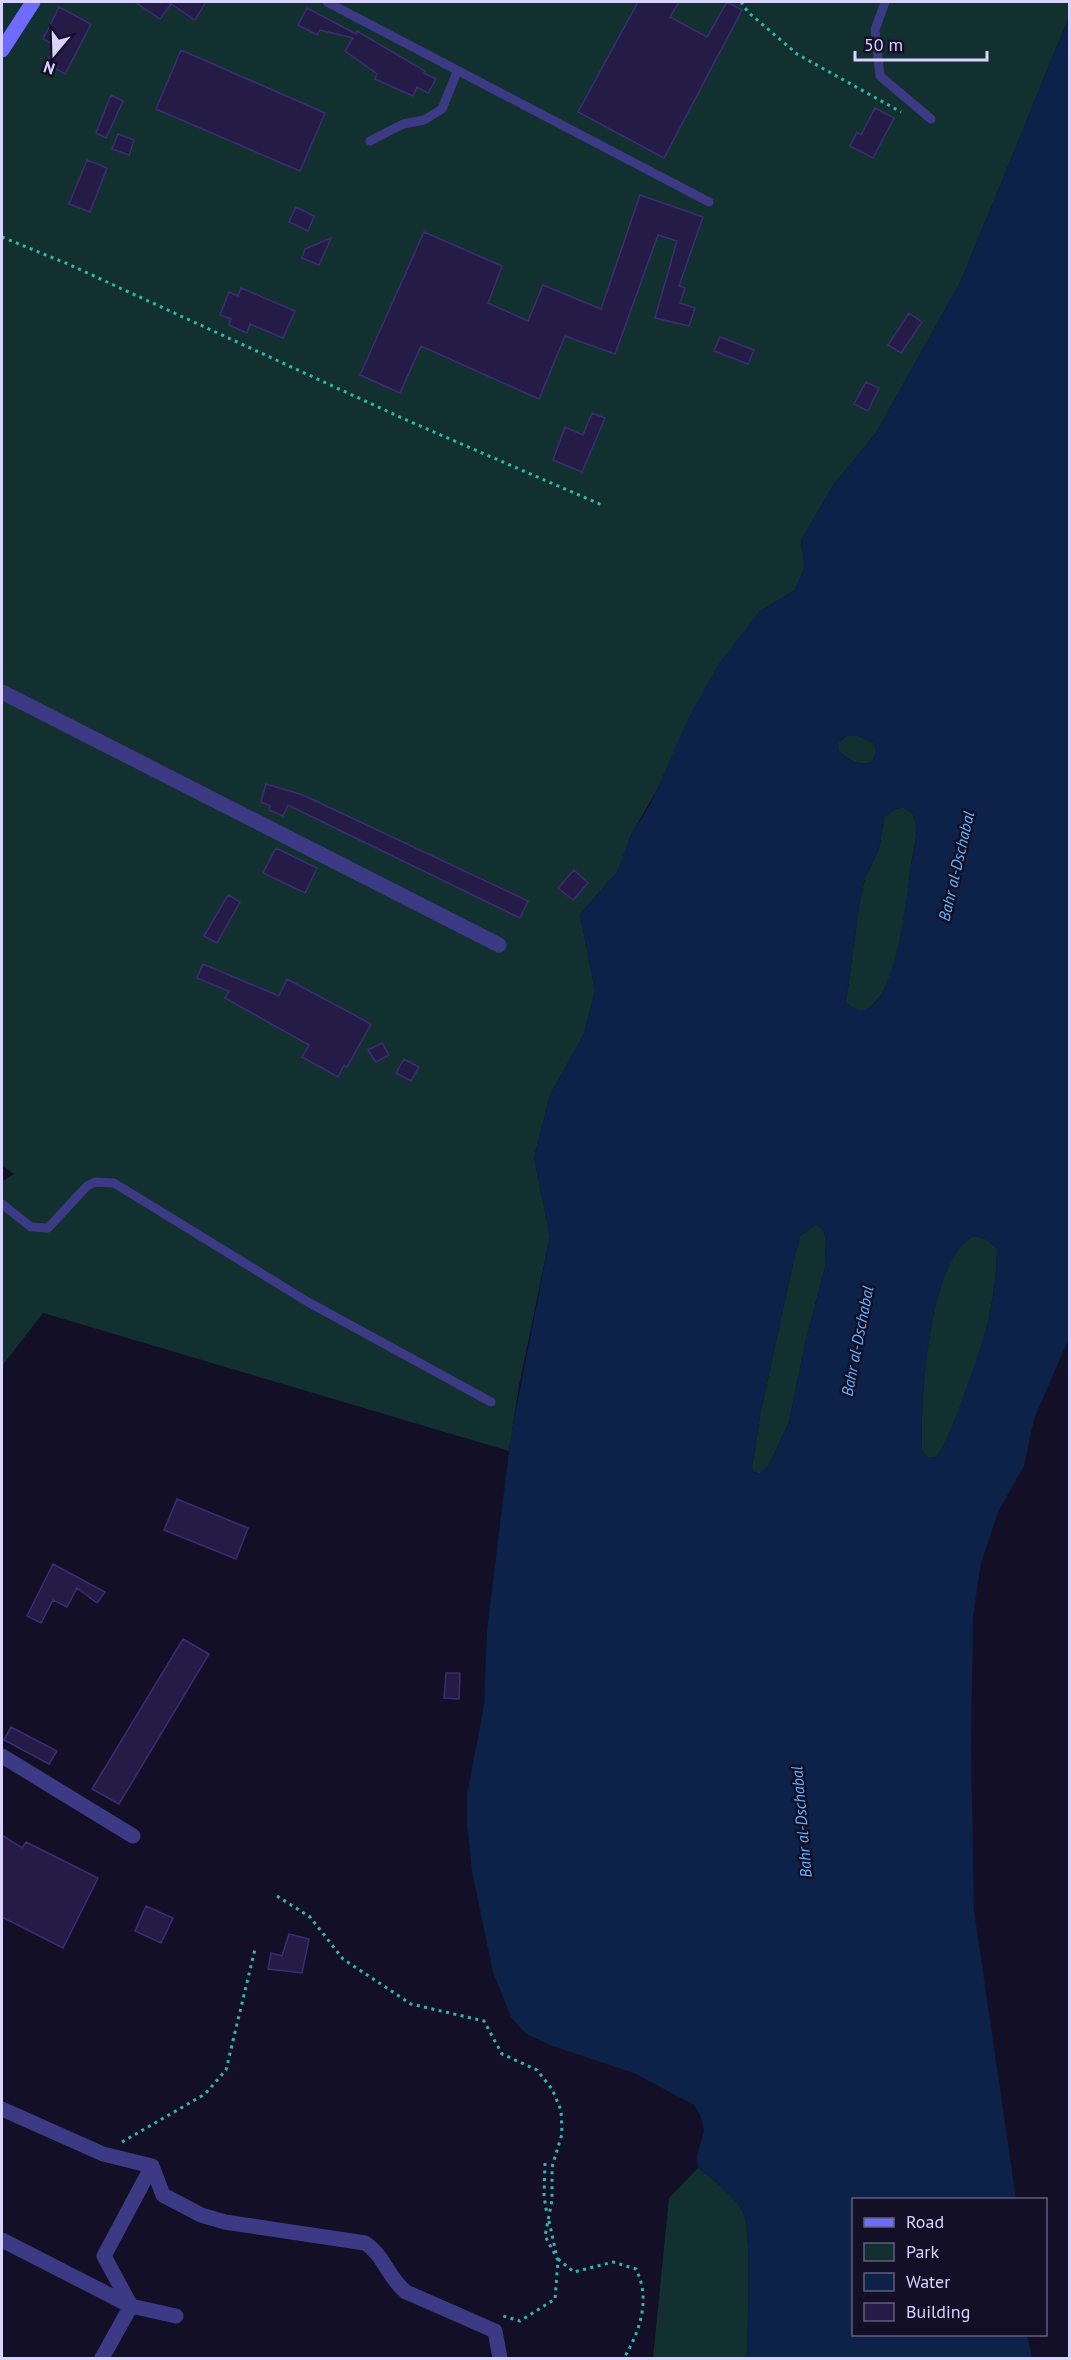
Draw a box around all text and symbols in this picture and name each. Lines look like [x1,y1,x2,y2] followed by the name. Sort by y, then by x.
[24,24,84,84] north arrow
[855,24,987,62] scale bar
[864,33,903,56] text: 50 m
[41,57,57,79] text: N
[934,809,978,923] water label: Bahr al-Dschabal
[836,1283,878,1398] water label: Bahr al-Dschabal
[786,1765,816,1879] water label: Bahr al-Dschabal
[852,2198,1047,2336] legend
[906,2210,944,2233] text: Road
[906,2240,939,2263] text: Park
[906,2270,950,2293] text: Water
[906,2300,970,2323] text: Building

